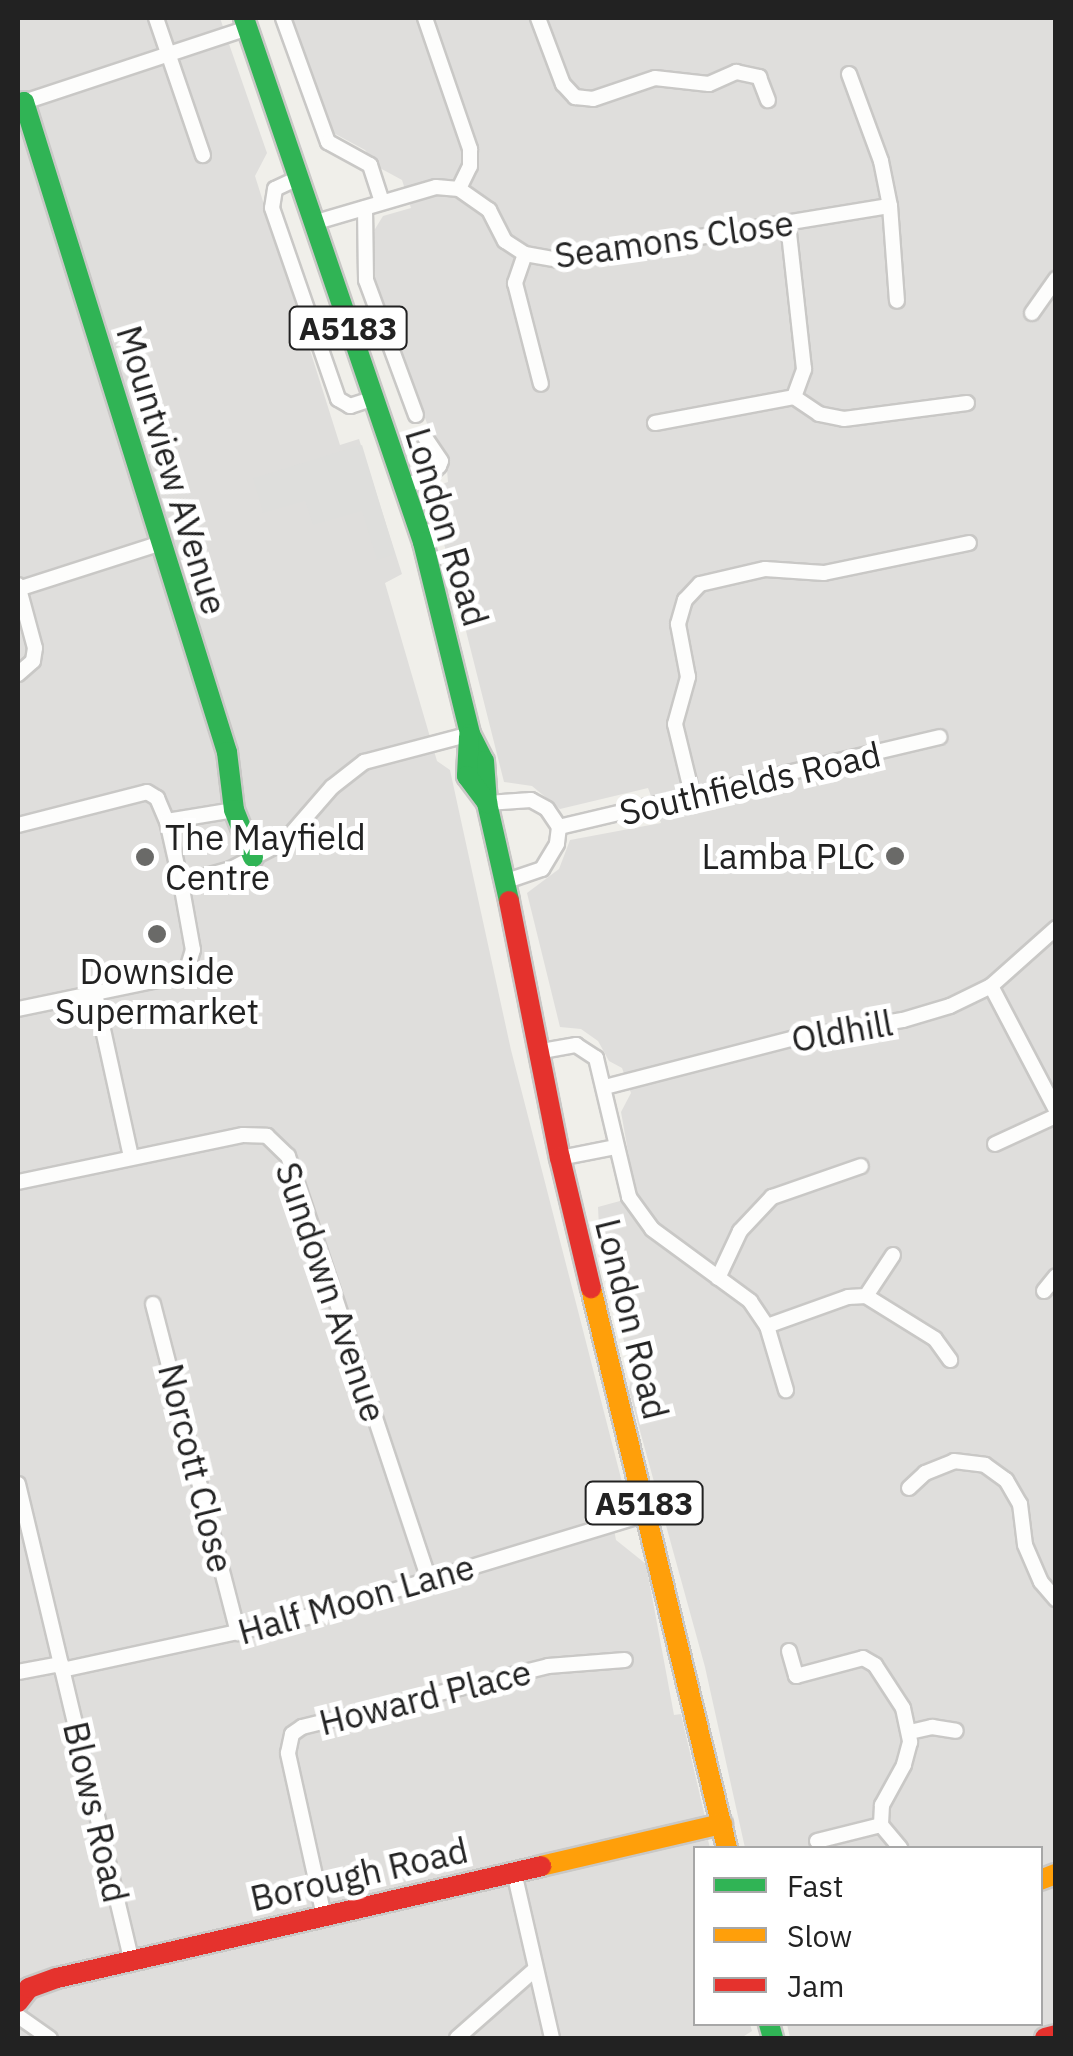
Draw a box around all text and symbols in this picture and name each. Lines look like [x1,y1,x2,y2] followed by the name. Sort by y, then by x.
[552,201,796,277] street label: Seamons Close
[288,301,408,355] road number: A5183
[108,321,236,619] street label: Mountview AVenue
[397,423,497,631] street label: London Road
[615,733,885,833] street label: Southfields Road
[165,816,366,898] place label: The Mayfield Centre
[702,835,875,877] place label: Lamba PLC
[884,845,906,867] marker: Lamba PLC
[134,846,156,868] marker: The Mayfield Centre
[146,923,168,945] marker: Downside Supermarket
[55,950,259,1032] place label: Downside Supermarket
[788,1001,896,1061] street label: Oldhill
[267,1157,395,1427] street label: Sundown Avenue
[587,1214,677,1424] street label: London Road
[150,1359,242,1577] street label: Norcott Close
[584,1476,704,1530] road number: A5183
[233,1545,479,1653] street label: Half Moon Lane
[315,1650,535,1744] street label: Howard Place
[55,1717,137,1907] street label: Blows Road
[246,1829,472,1919] street label: Borough Road
[693,1846,1043,2026] legend
[787,1866,844,1905] text: Fast
[787,1916,852,1955] text: Slow
[787,1966,845,2005] text: Jam

